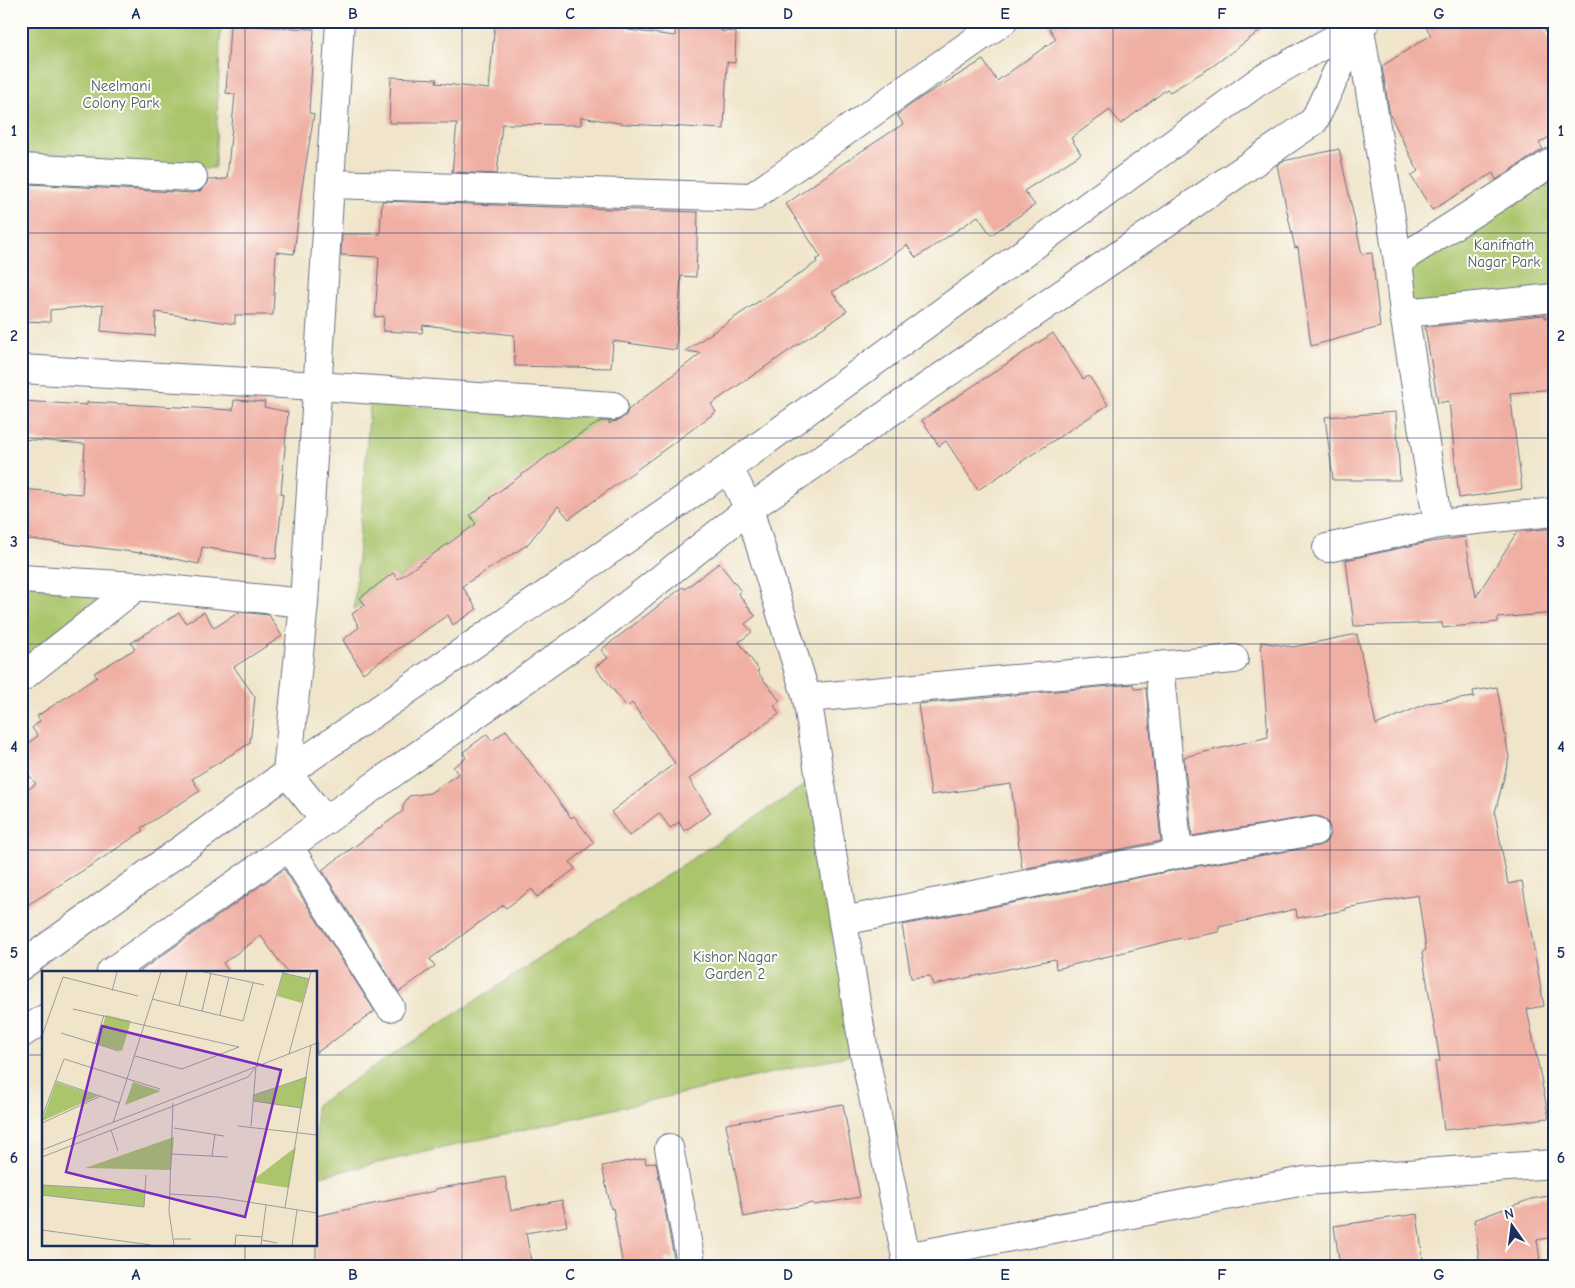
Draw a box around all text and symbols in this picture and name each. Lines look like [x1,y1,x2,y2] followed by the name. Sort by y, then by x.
[132,5,141,23] text: A
[348,5,358,23] text: B
[565,5,575,23] text: C
[783,5,793,23] text: D
[1000,5,1010,23] text: E
[1217,5,1227,23] text: F
[1433,5,1445,23] text: G
[82,77,160,112] park label: Neelmani Colony Park
[11,122,17,140] text: 1
[1558,122,1564,140] text: 1
[1468,236,1541,271] park label: Kanifnath Nagar Park
[10,327,18,345] text: 2
[1557,327,1565,345] text: 2
[10,533,18,551] text: 3
[1557,533,1565,551] text: 3
[10,738,18,756] text: 4
[1557,738,1565,756] text: 4
[10,944,18,962] text: 5
[1557,944,1565,962] text: 5
[693,948,777,983] park label: Kishor Nagar Garden 2
[42,971,318,1246] inset map
[10,1149,18,1167] text: 6
[1557,1149,1565,1167] text: 6
[1488,1200,1538,1250] north arrow
[1502,1205,1515,1223] text: N
[132,1266,141,1284] text: A
[348,1266,358,1284] text: B
[565,1266,575,1284] text: C
[783,1266,793,1284] text: D
[1000,1266,1010,1284] text: E
[1217,1266,1227,1284] text: F
[1433,1266,1445,1284] text: G

